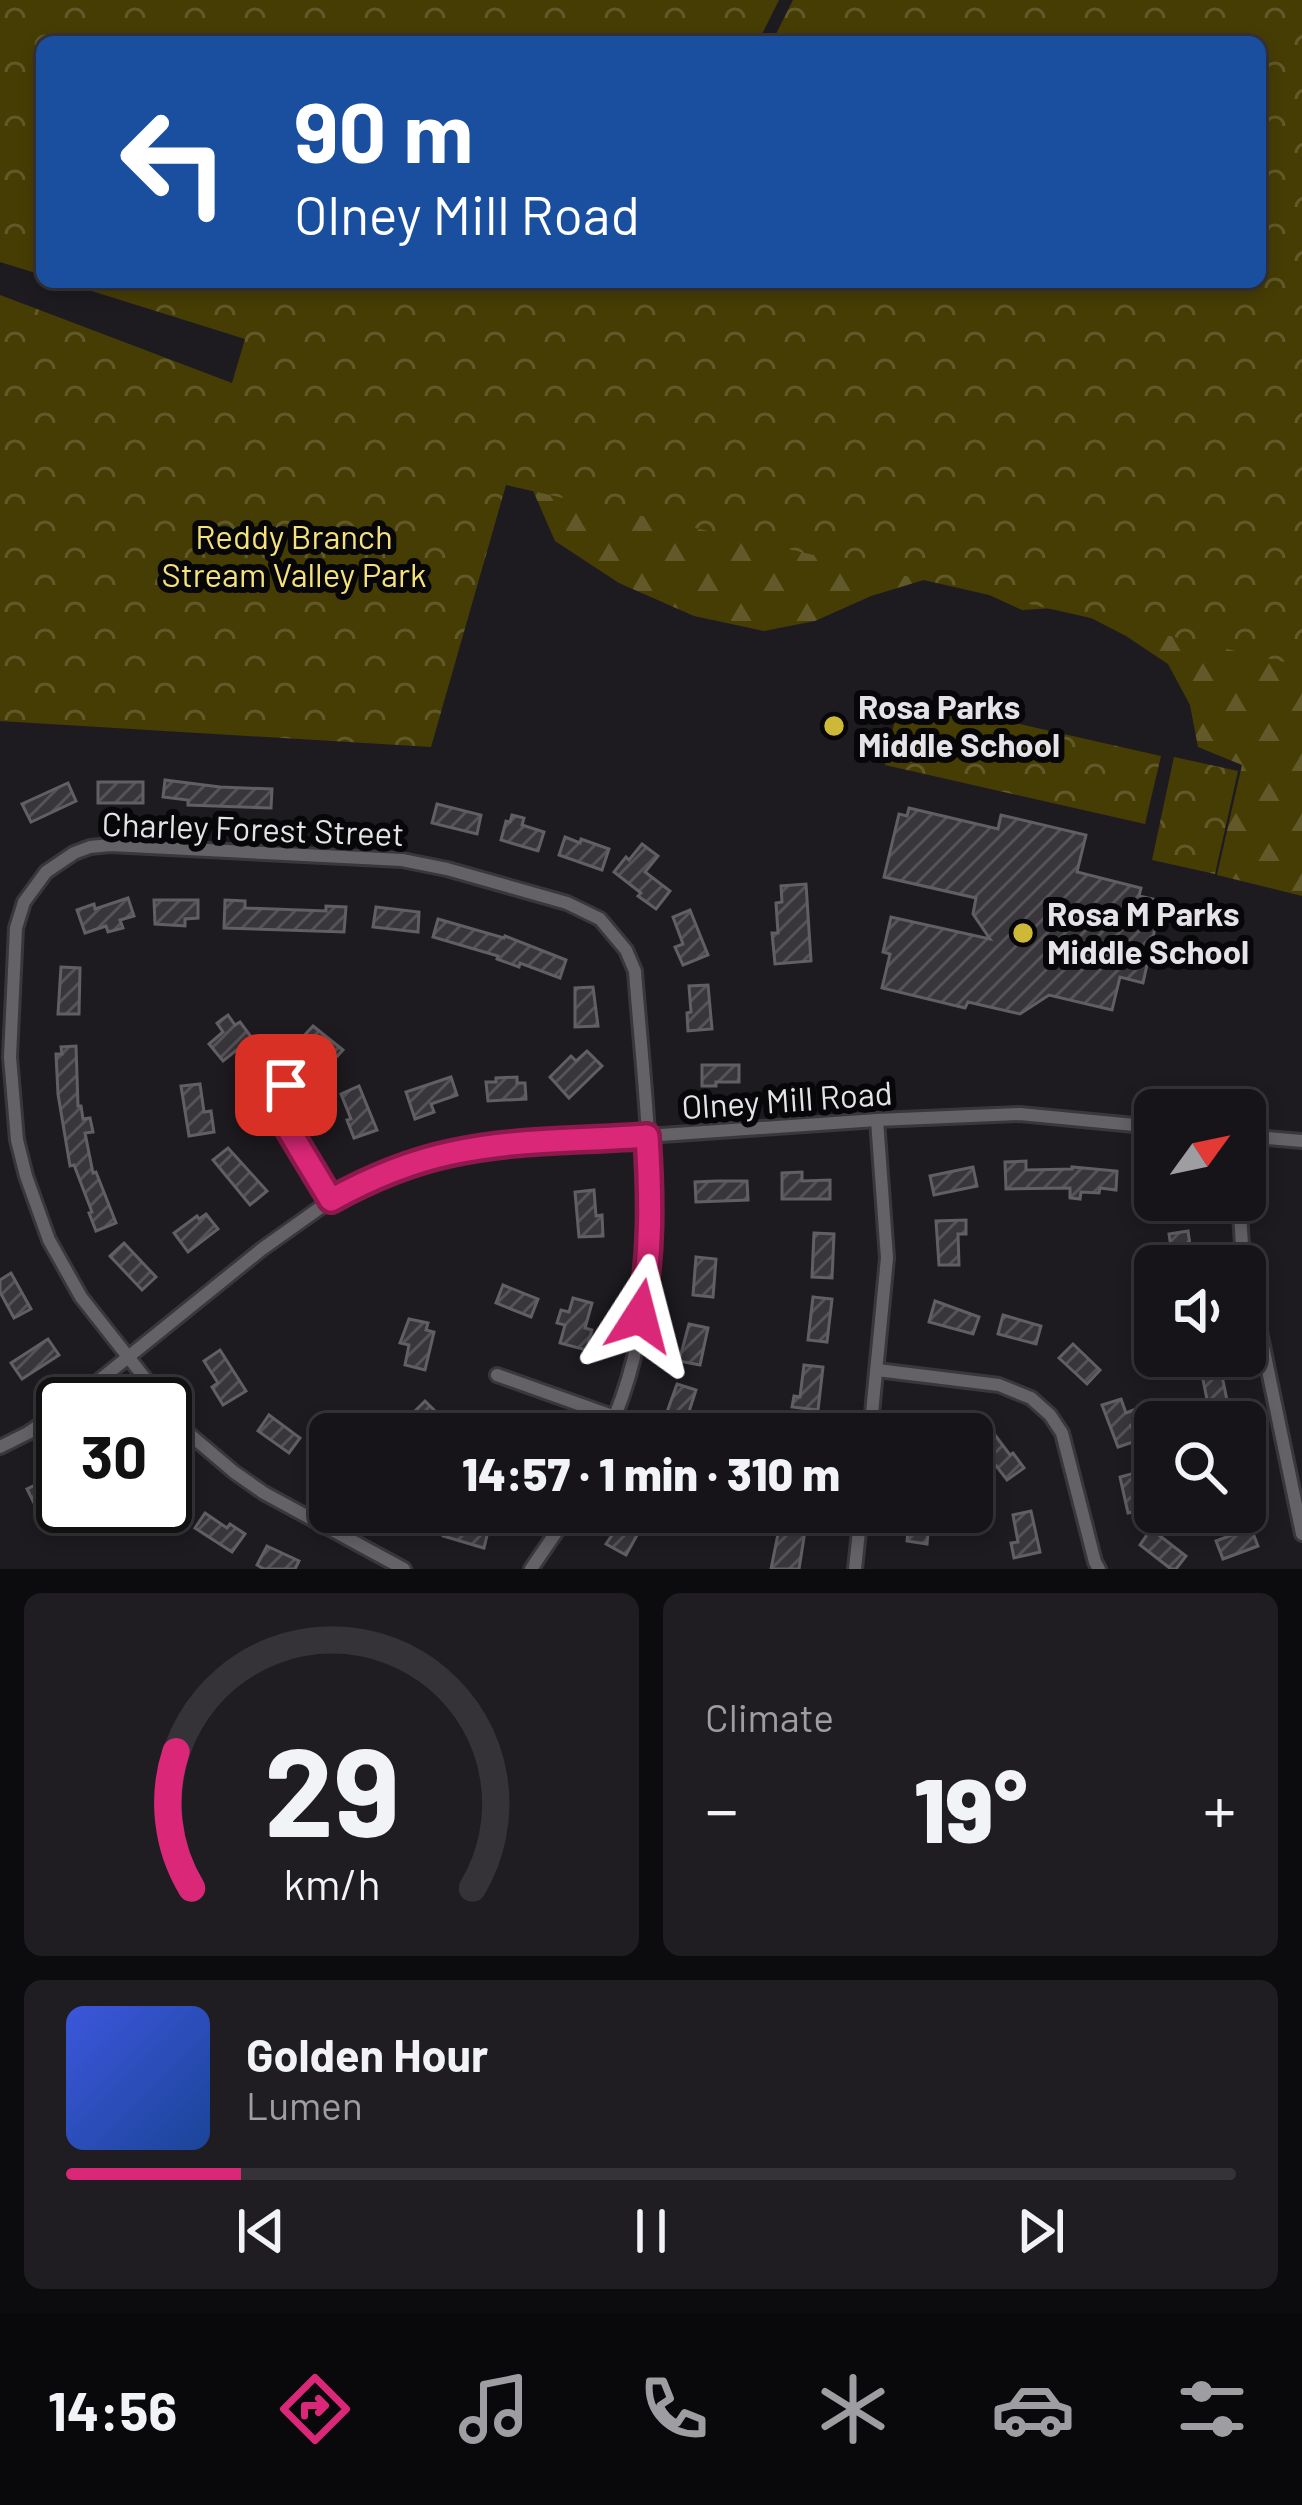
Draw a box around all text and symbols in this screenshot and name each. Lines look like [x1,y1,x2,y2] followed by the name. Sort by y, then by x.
[294,79,473,180] text: 90 m
[96,84,252,240] icon: left
[294,181,640,246] text: Olney Mill Road
[161,516,427,594] park label: Reddy Branch Stream Valley Park
[858,686,1060,764] place label: Rosa Parks Middle School
[821,713,847,739] marker: Rosa Parks Middle School
[101,803,405,853] street label: Charley Forest Street
[1047,893,1249,971] place label: Rosa M Parks Middle School
[1010,920,1036,946] marker: Rosa M Parks Middle School
[235,1034,337,1136] pin
[253,1052,319,1118] icon: arrive
[680,1072,894,1126] street label: Olney Mill Road
[1134,1089,1266,1221] north arrow
[1134,1089,1266,1533] map controls
[1134,1245,1266,1377] button: sound
[577,1253,703,1379] position arrow
[36,1377,192,1533] speed limit sign: 30
[1134,1401,1266,1533] button: search
[462,1446,840,1500] text: 14:57 · 1 min · 310 m
[705,1693,834,1740] text: Climate
[263,1712,400,1862] text: 29
[914,1753,1027,1861] text: 19°
[705,1768,738,1847] text: −
[1203,1768,1236,1847] text: +
[283,1856,380,1908] text: km/h
[246,2027,488,2081] text: Golden Hour
[246,2081,363,2128] text: Lumen
[228,2198,294,2264] icon: previous
[618,2198,684,2264] icon: pause
[1008,2198,1074,2264] icon: next
[273,2367,357,2451] icon: directions
[452,2367,536,2451] icon: music
[632,2367,716,2451] icon: phone
[811,2367,895,2451] icon: climate
[991,2367,1075,2451] icon: car
[1170,2367,1254,2451] icon: filters
[48,2377,177,2442] text: 14:56

